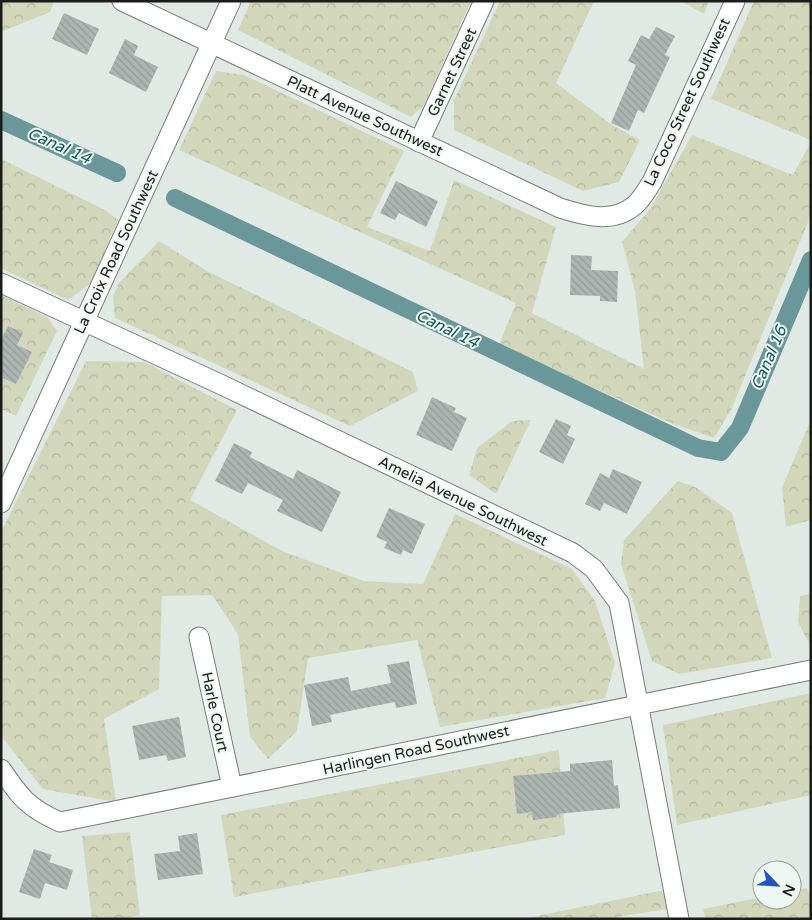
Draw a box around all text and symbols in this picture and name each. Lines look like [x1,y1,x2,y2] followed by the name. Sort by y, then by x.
[640,15,734,189] street label: La Coco Street Southwest
[424,25,480,119] street label: Garnet Street
[284,72,446,160] street label: Platt Avenue Southwest
[24,123,95,169] water label: Canal 14
[70,167,162,337] street label: La Croix Road Southwest
[412,305,482,353] water label: Canal 14
[747,321,792,393] water label: Canal 16
[375,452,551,550] street label: Amelia Avenue Southwest
[198,670,232,754] street label: Harle Court
[321,721,511,779] street label: Harlingen Road Southwest
[752,860,802,910] north arrow
[778,882,798,899] text: N

